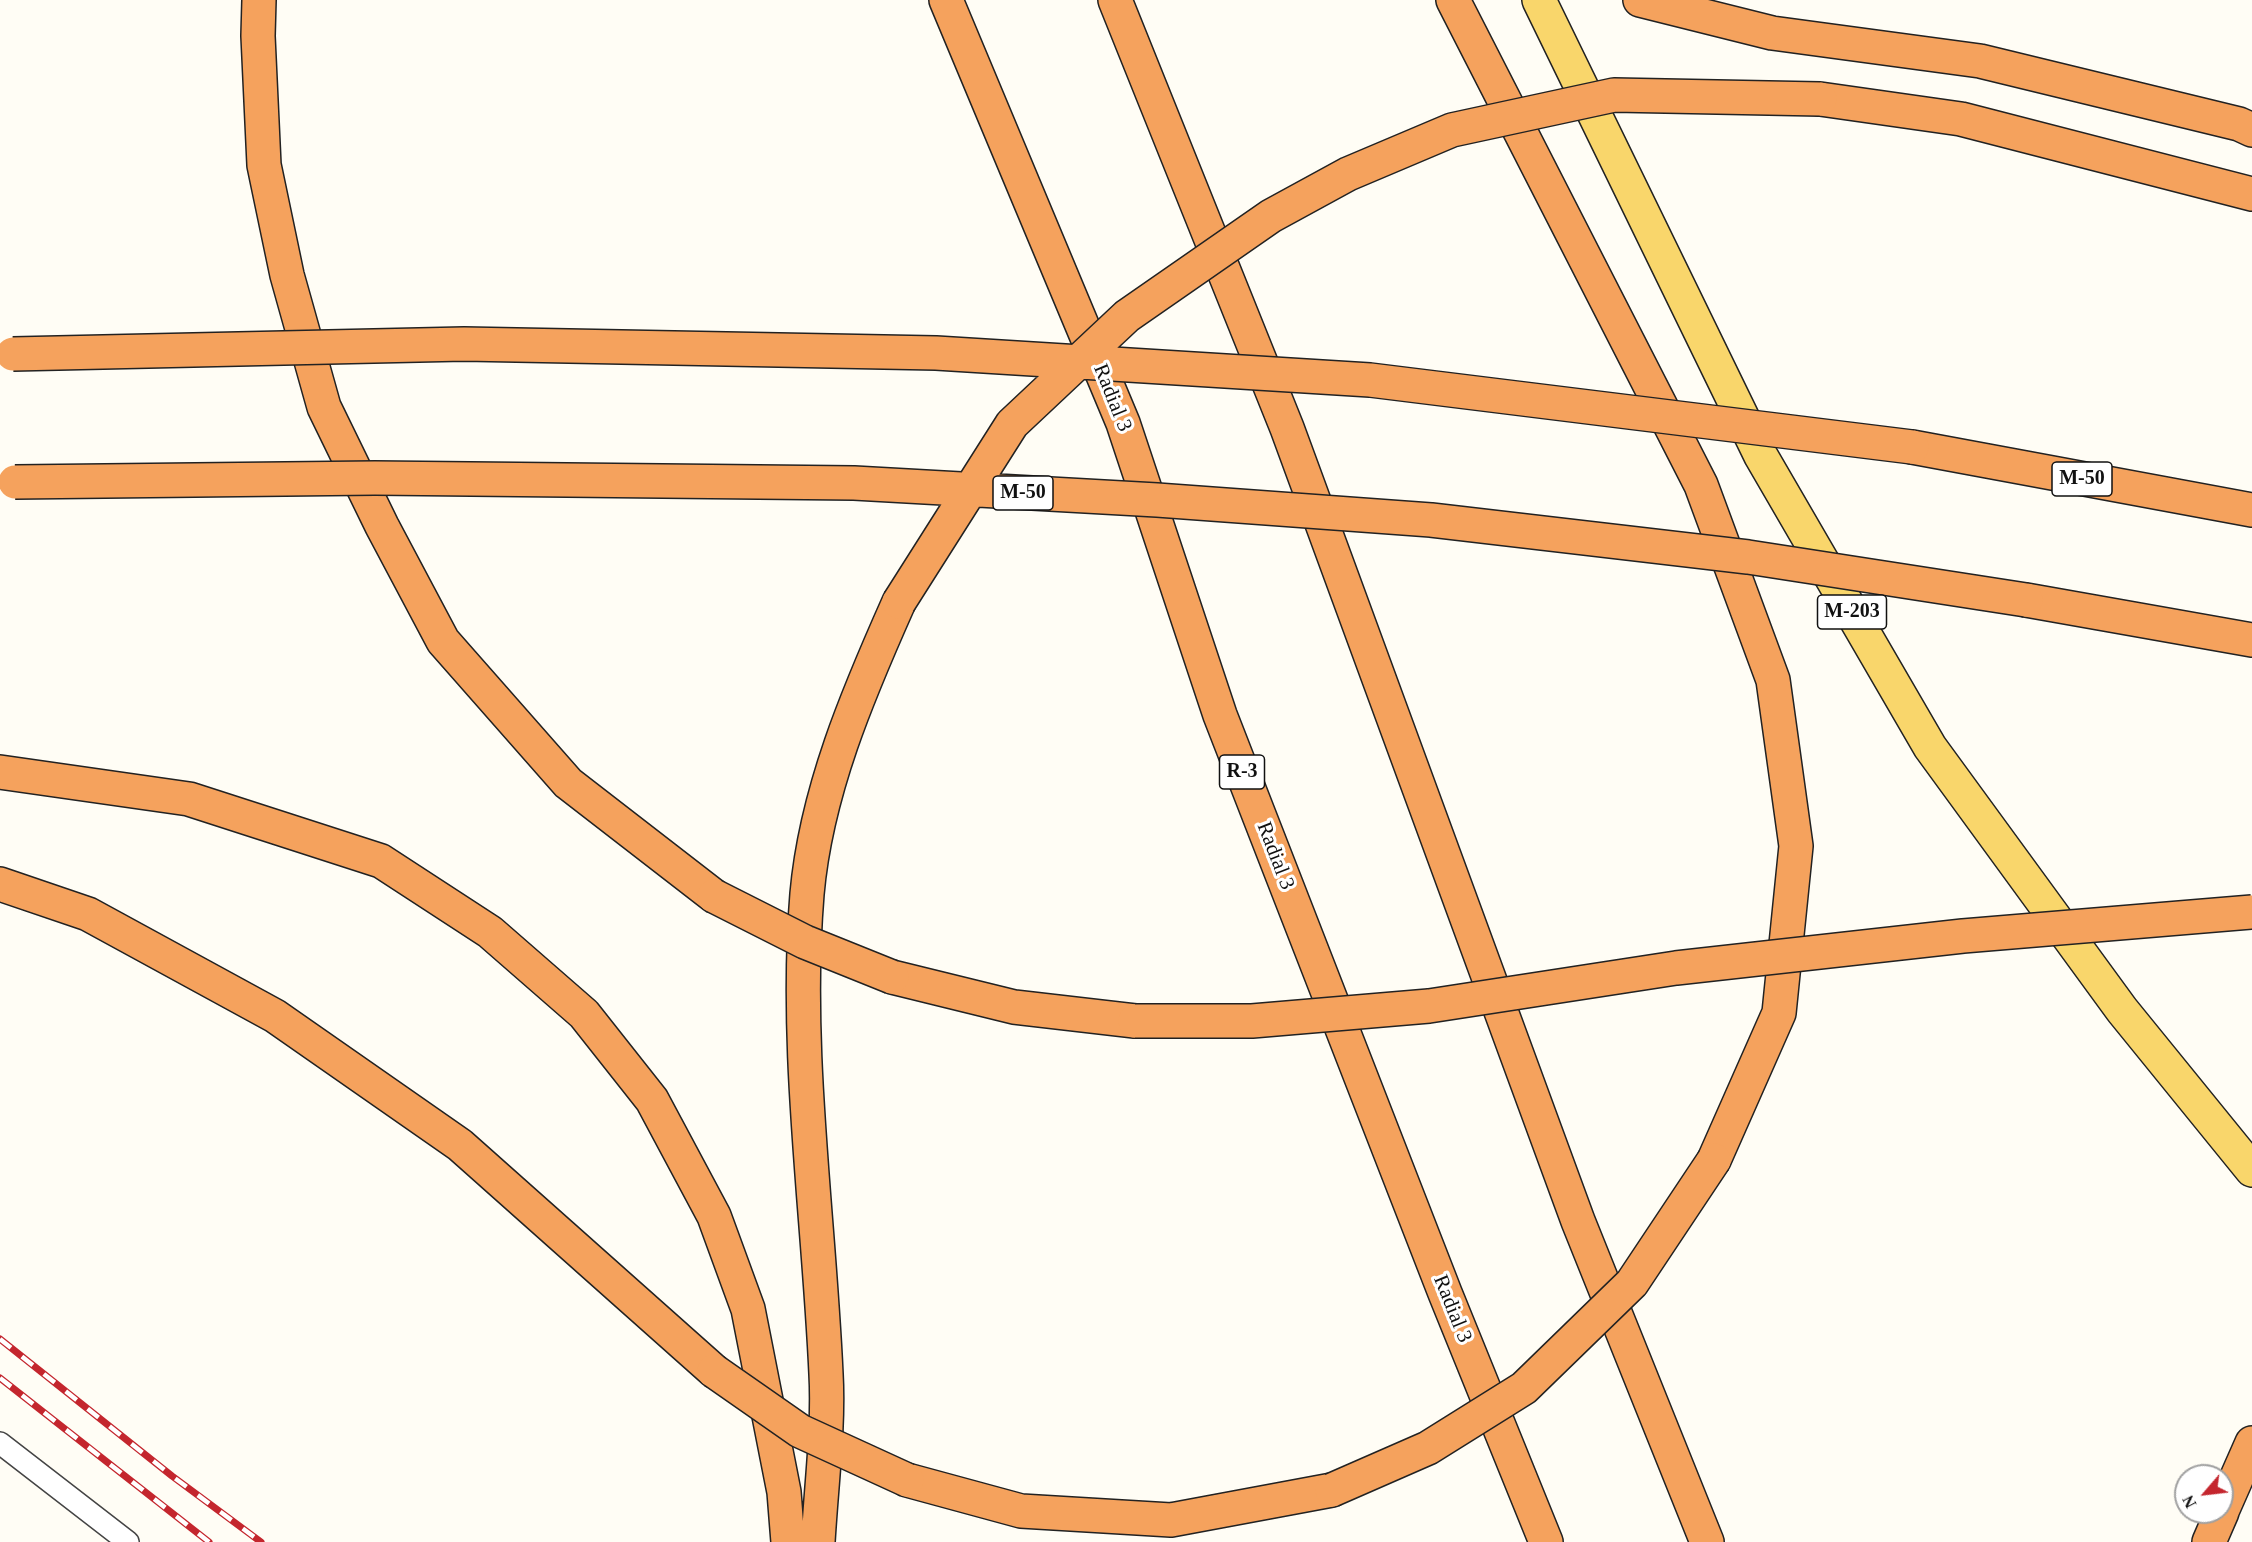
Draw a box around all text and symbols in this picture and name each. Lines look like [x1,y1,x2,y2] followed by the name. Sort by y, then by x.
[1087,361,1137,435] street label: Radial 3
[2052,462,2112,496] road number: M-50
[993,476,1053,510] road number: M-50
[1818,595,1886,629] road number: M-203
[1220,755,1264,789] road number: R-3
[1251,819,1299,893] street label: Radial 3
[1427,1272,1477,1346] street label: Radial 3
[2174,1464,2234,1524] north arrow
[2179,1493,2200,1511] text: N

